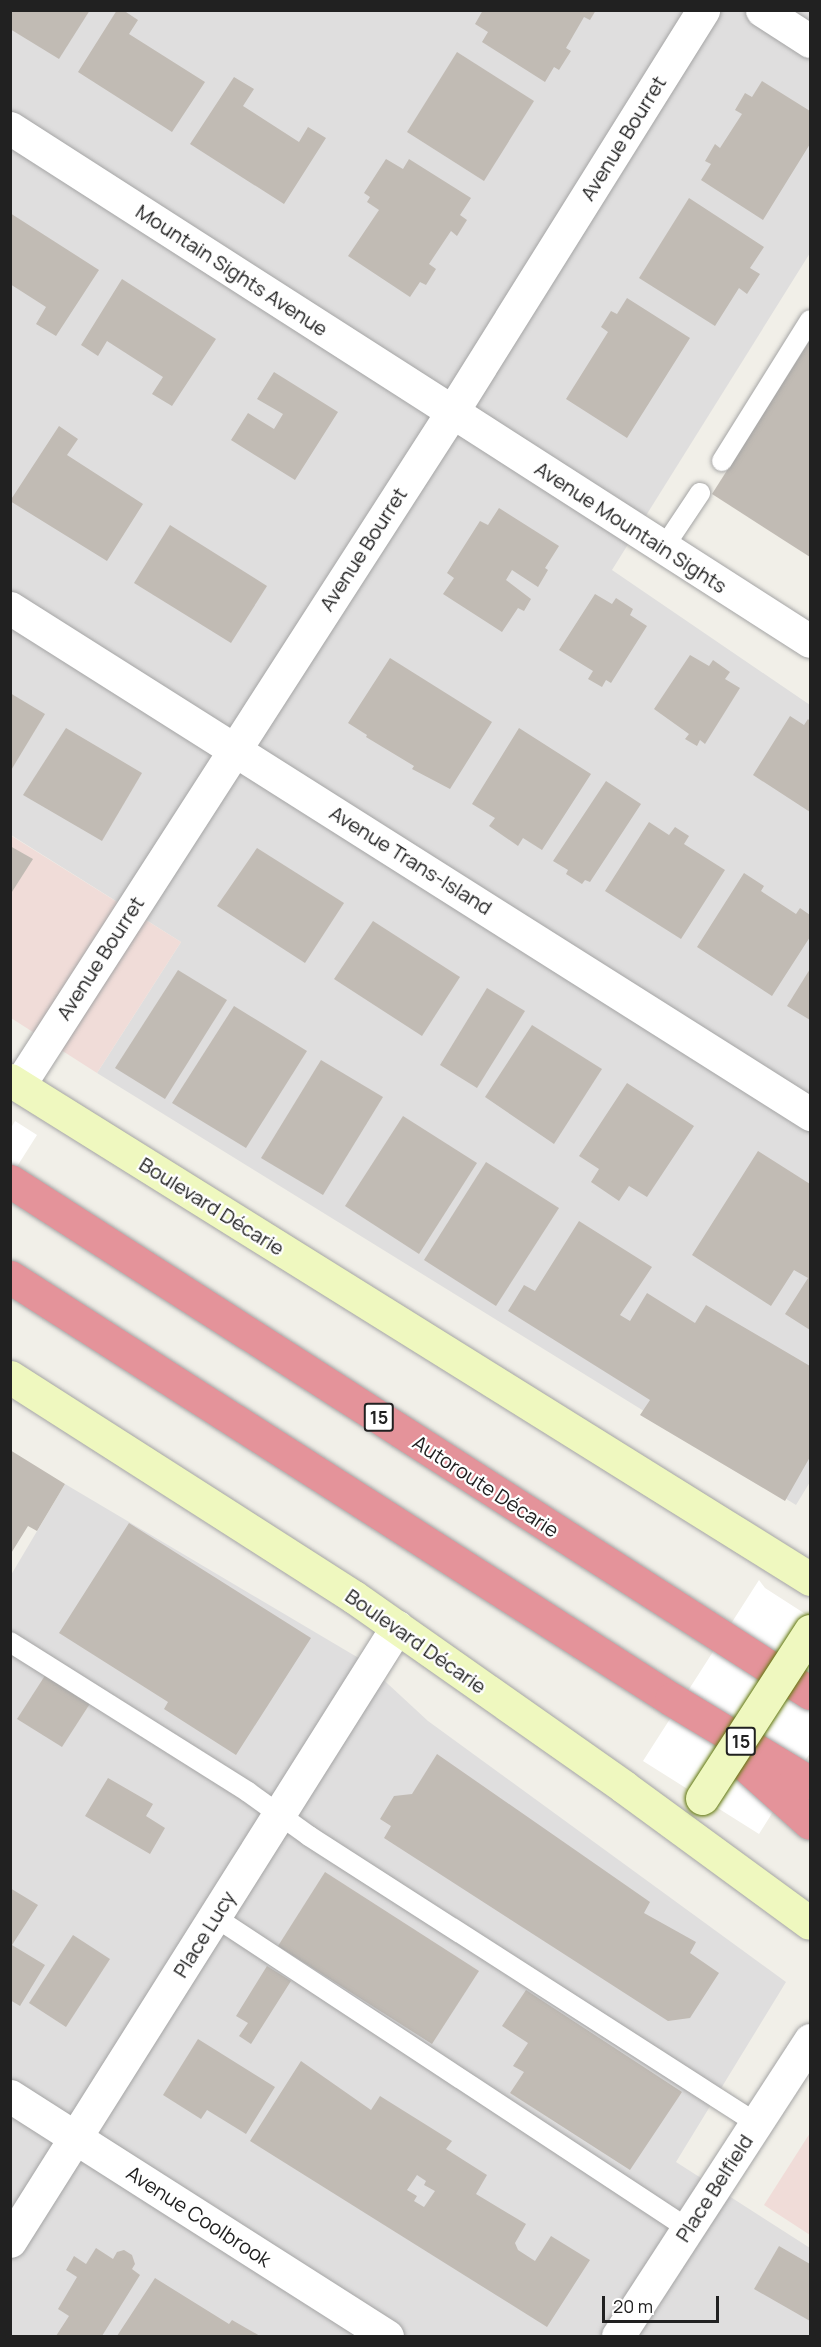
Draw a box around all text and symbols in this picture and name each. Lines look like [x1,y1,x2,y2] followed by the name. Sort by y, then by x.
[575,71,671,205] street label: Avenue Bourret
[132,199,332,341] street label: Mountain Sights Avenue
[531,456,731,598] street label: Avenue Mountain Sights
[314,483,412,615] street label: Avenue Bourret
[325,800,497,920] street label: Avenue Trans-Island
[51,892,149,1024] street label: Avenue Bourret
[135,1152,289,1260] street label: Boulevard Décarie
[362,1402,395,1432] road number: 15
[409,1430,563,1542] street label: Autoroute Décarie
[341,1583,491,1699] street label: Boulevard Décarie
[724,1726,758,1756] road number: 15
[168,1886,240,1982] street label: Place Lucy
[670,2130,758,2246] street label: Place Belfield
[122,2160,276,2272] street label: Avenue Coolbrook
[605,2284,722,2322] scale bar
[613,2294,653,2318] text: 20 m

